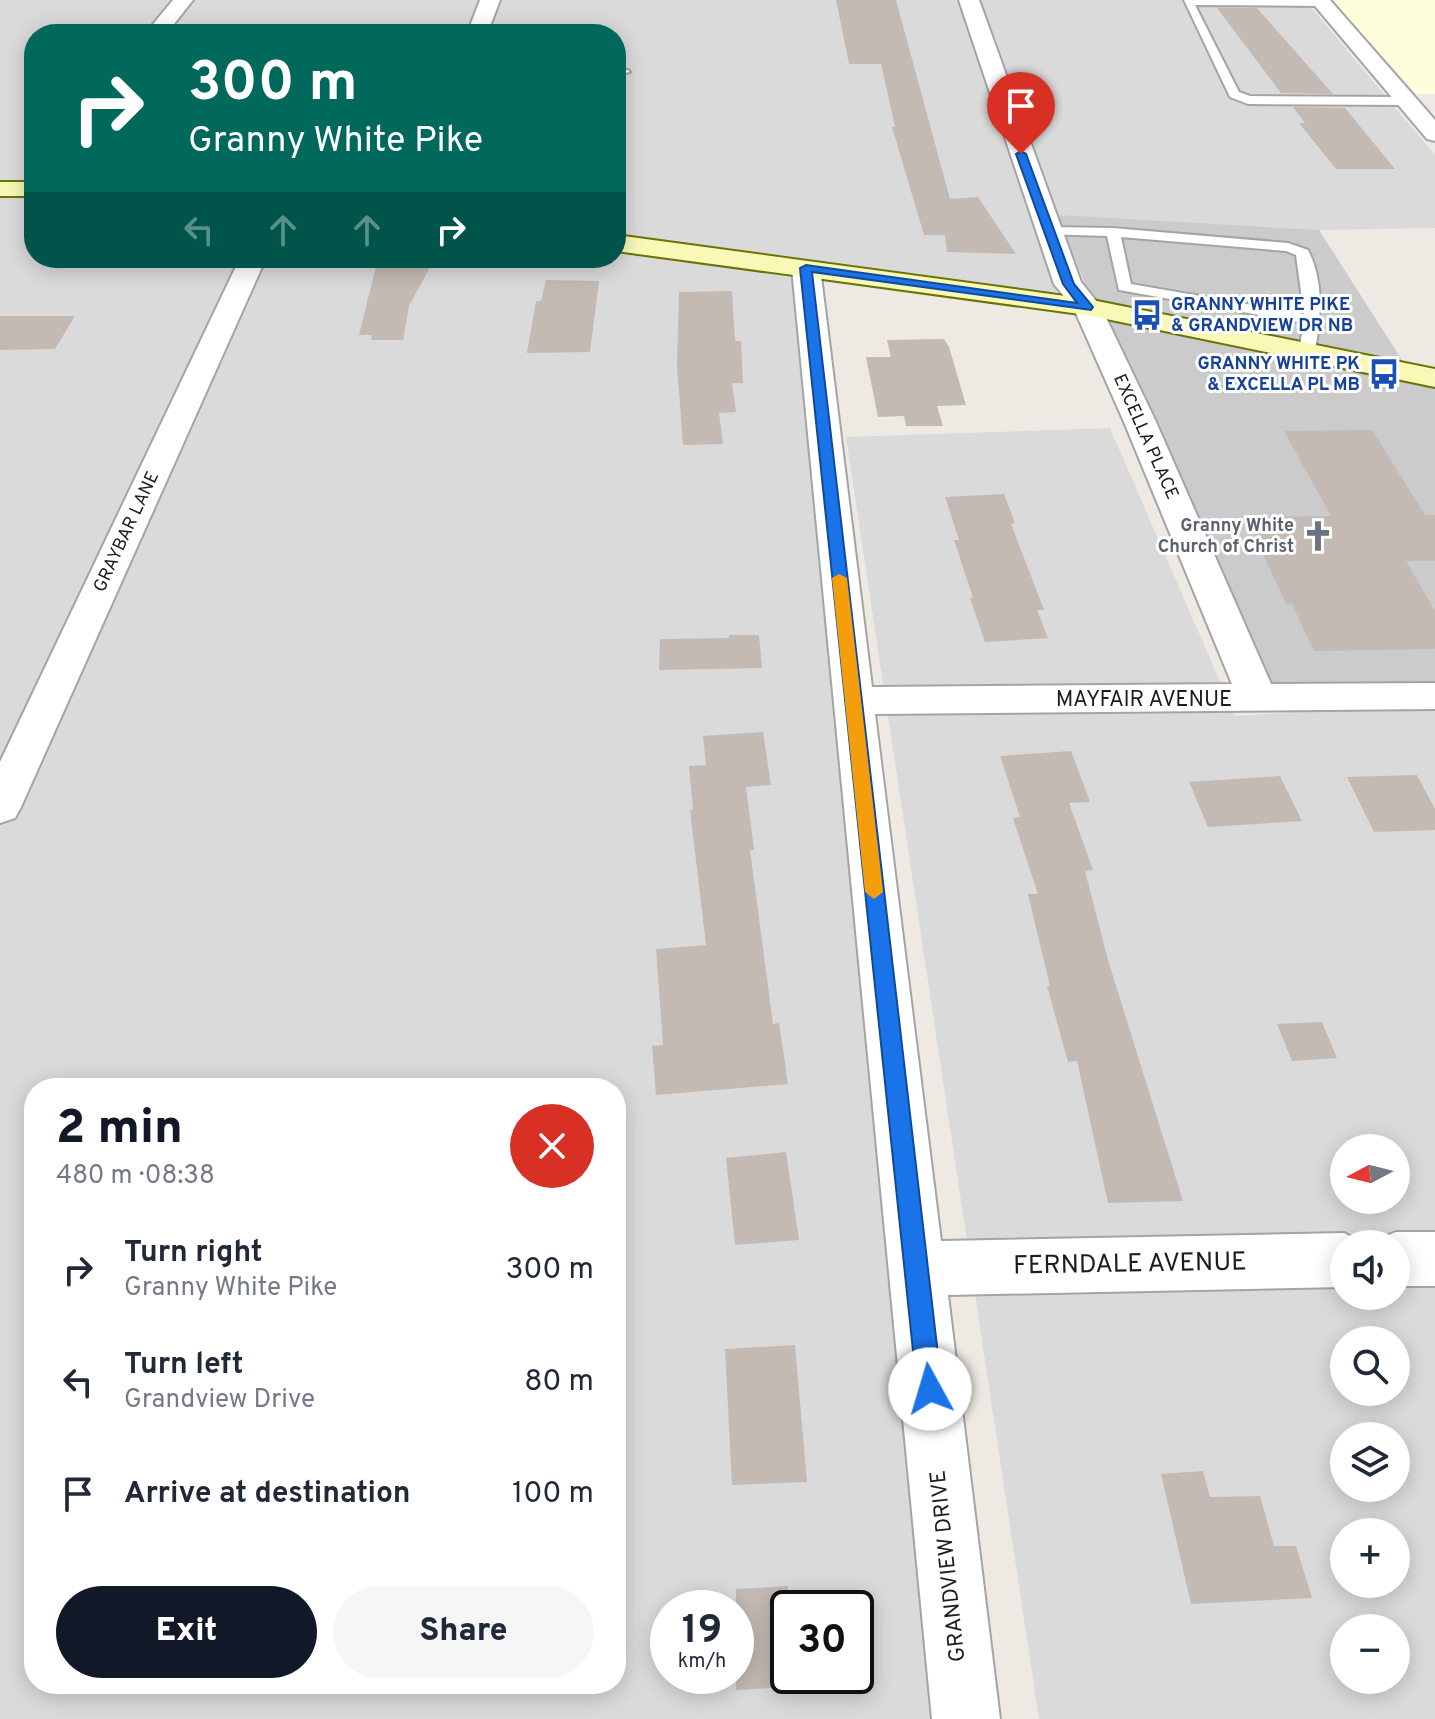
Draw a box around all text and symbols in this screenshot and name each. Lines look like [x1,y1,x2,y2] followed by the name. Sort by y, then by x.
[188,50,358,120] text: 300 m
[56,56,160,160] icon: right
[987,72,1055,154] pin
[999,84,1043,128] icon: arrive
[188,119,483,165] text: Granny White Pike
[177,208,221,252] icon: left
[261,208,305,252] icon: ahead
[345,208,389,252] icon: ahead
[429,208,473,252] icon: right
[1171,294,1353,338] place label: GRANNY WHITE PIKE & GRANDVIEW DR NB
[1130,298,1164,332] bus stop icon: GRANNY WHITE PIKE & GRANDVIEW DR NB
[1197,353,1360,397] place label: GRANNY WHITE PK & EXCELLA PL MB
[1367,357,1401,391] bus stop icon: GRANNY WHITE PK & EXCELLA PL MB
[1107,371,1183,503] street label: EXCELLA PLACE
[89,468,165,596] street label: GRAYBAR LANE
[1158,515,1294,559] place label: Granny White Church of Christ
[1301,519,1335,553] church icon: Granny White Church of Christ
[1056,687,1232,714] street label: MAYFAIR AVENUE
[56,1100,183,1160] text: 2 min
[510,1104,594,1188] button: close
[1330,1134,1410,1214] north arrow
[1330,1134,1410,1694] map controls
[56,1160,215,1193] text: 480 m · 08:38
[1330,1230,1410,1310] button: sound
[124,1235,262,1272] text: Turn right
[1013,1246,1247,1284] street label: FERNDALE AVENUE
[56,1248,100,1292] icon: right
[505,1252,594,1289] text: 300 m
[124,1272,337,1305] text: Granny White Pike
[1330,1326,1410,1406] button: search
[124,1347,244,1384] text: Turn left
[888,1347,972,1431] position arrow
[56,1360,100,1404] icon: left
[524,1364,594,1401] text: 80 m
[124,1384,315,1417] text: Grandview Drive
[1330,1422,1410,1502] button: layers
[926,1469,972,1663] street label: GRANDVIEW DRIVE
[56,1472,100,1516] icon: arrive
[124,1476,410,1513] text: Arrive at destination
[512,1476,594,1513] text: 100 m
[1330,1518,1410,1598] button: +
[56,1586,317,1678] button: Exit
[333,1586,594,1678] button: Share
[770,1590,874,1694] speed limit sign: 30
[682,1607,722,1657] text: 19
[1330,1614,1410,1694] button: −
[678,1649,726,1675] text: km/h

